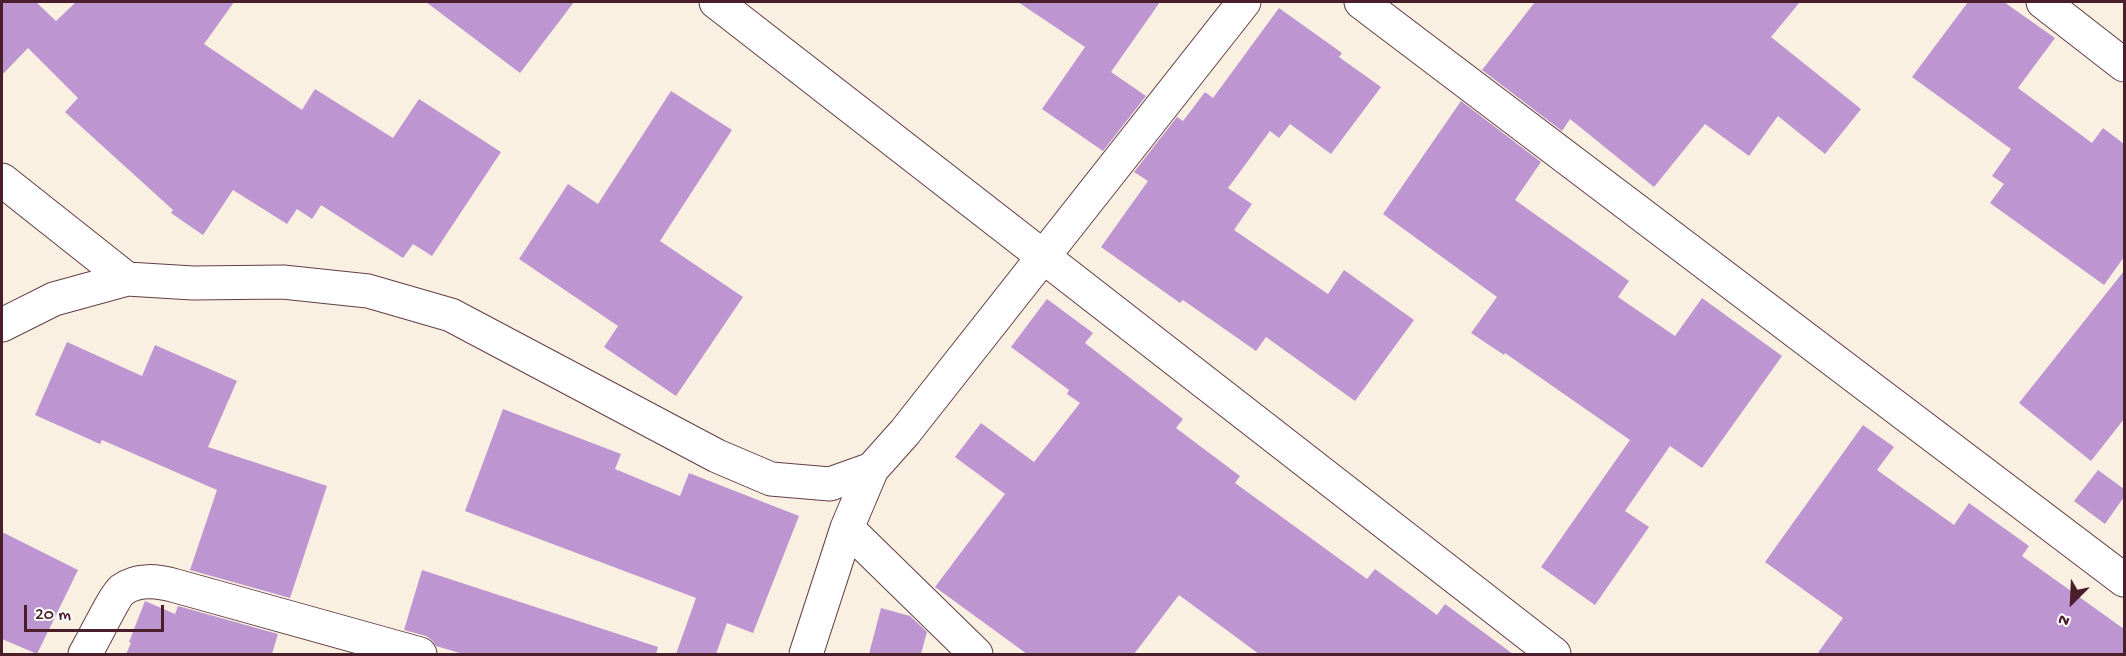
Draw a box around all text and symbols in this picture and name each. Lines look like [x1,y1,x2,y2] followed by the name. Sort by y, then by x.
[2042,572,2102,632] north arrow
[27,593,166,631] scale bar
[35,605,71,626] text: 20 m
[2056,608,2073,630] text: N

